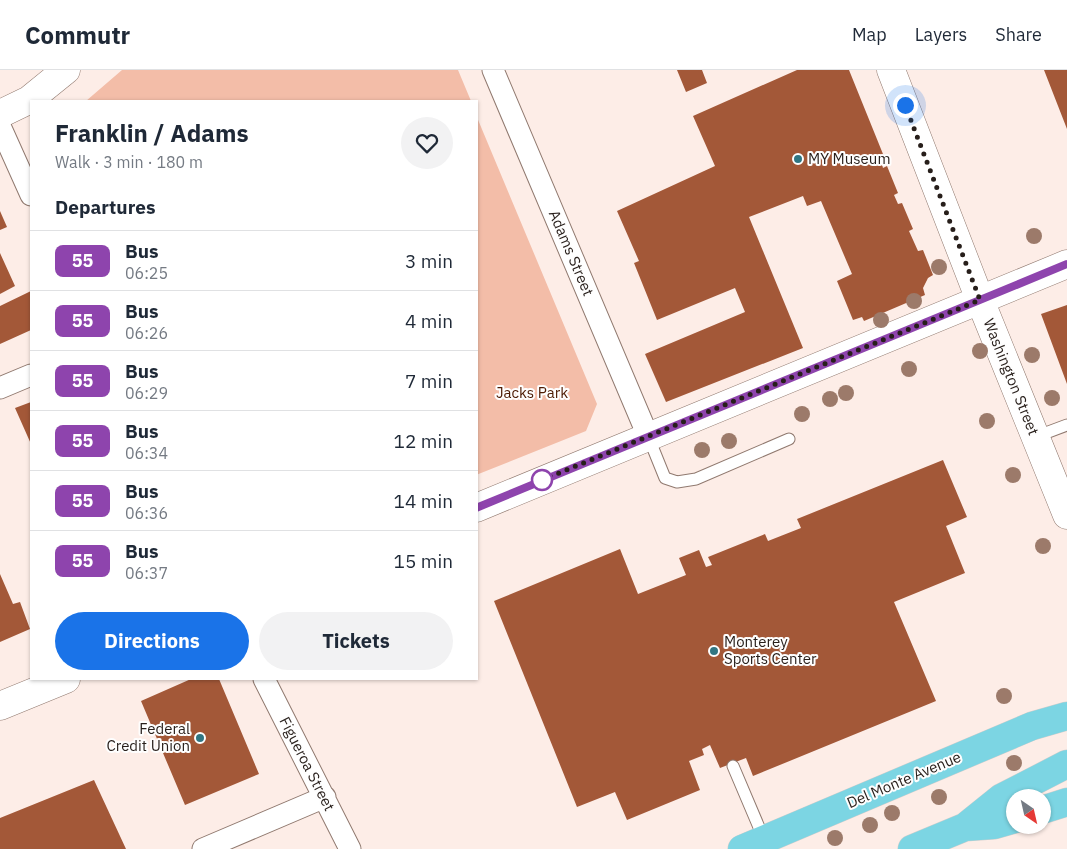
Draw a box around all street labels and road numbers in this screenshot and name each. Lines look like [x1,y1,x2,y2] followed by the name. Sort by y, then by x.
[545,207,598,299] street label: Adams Street
[979,316,1044,438] street label: Washington Street
[276,713,339,814] street label: Figueroa Street
[844,747,964,812] street label: Del Monte Avenue

